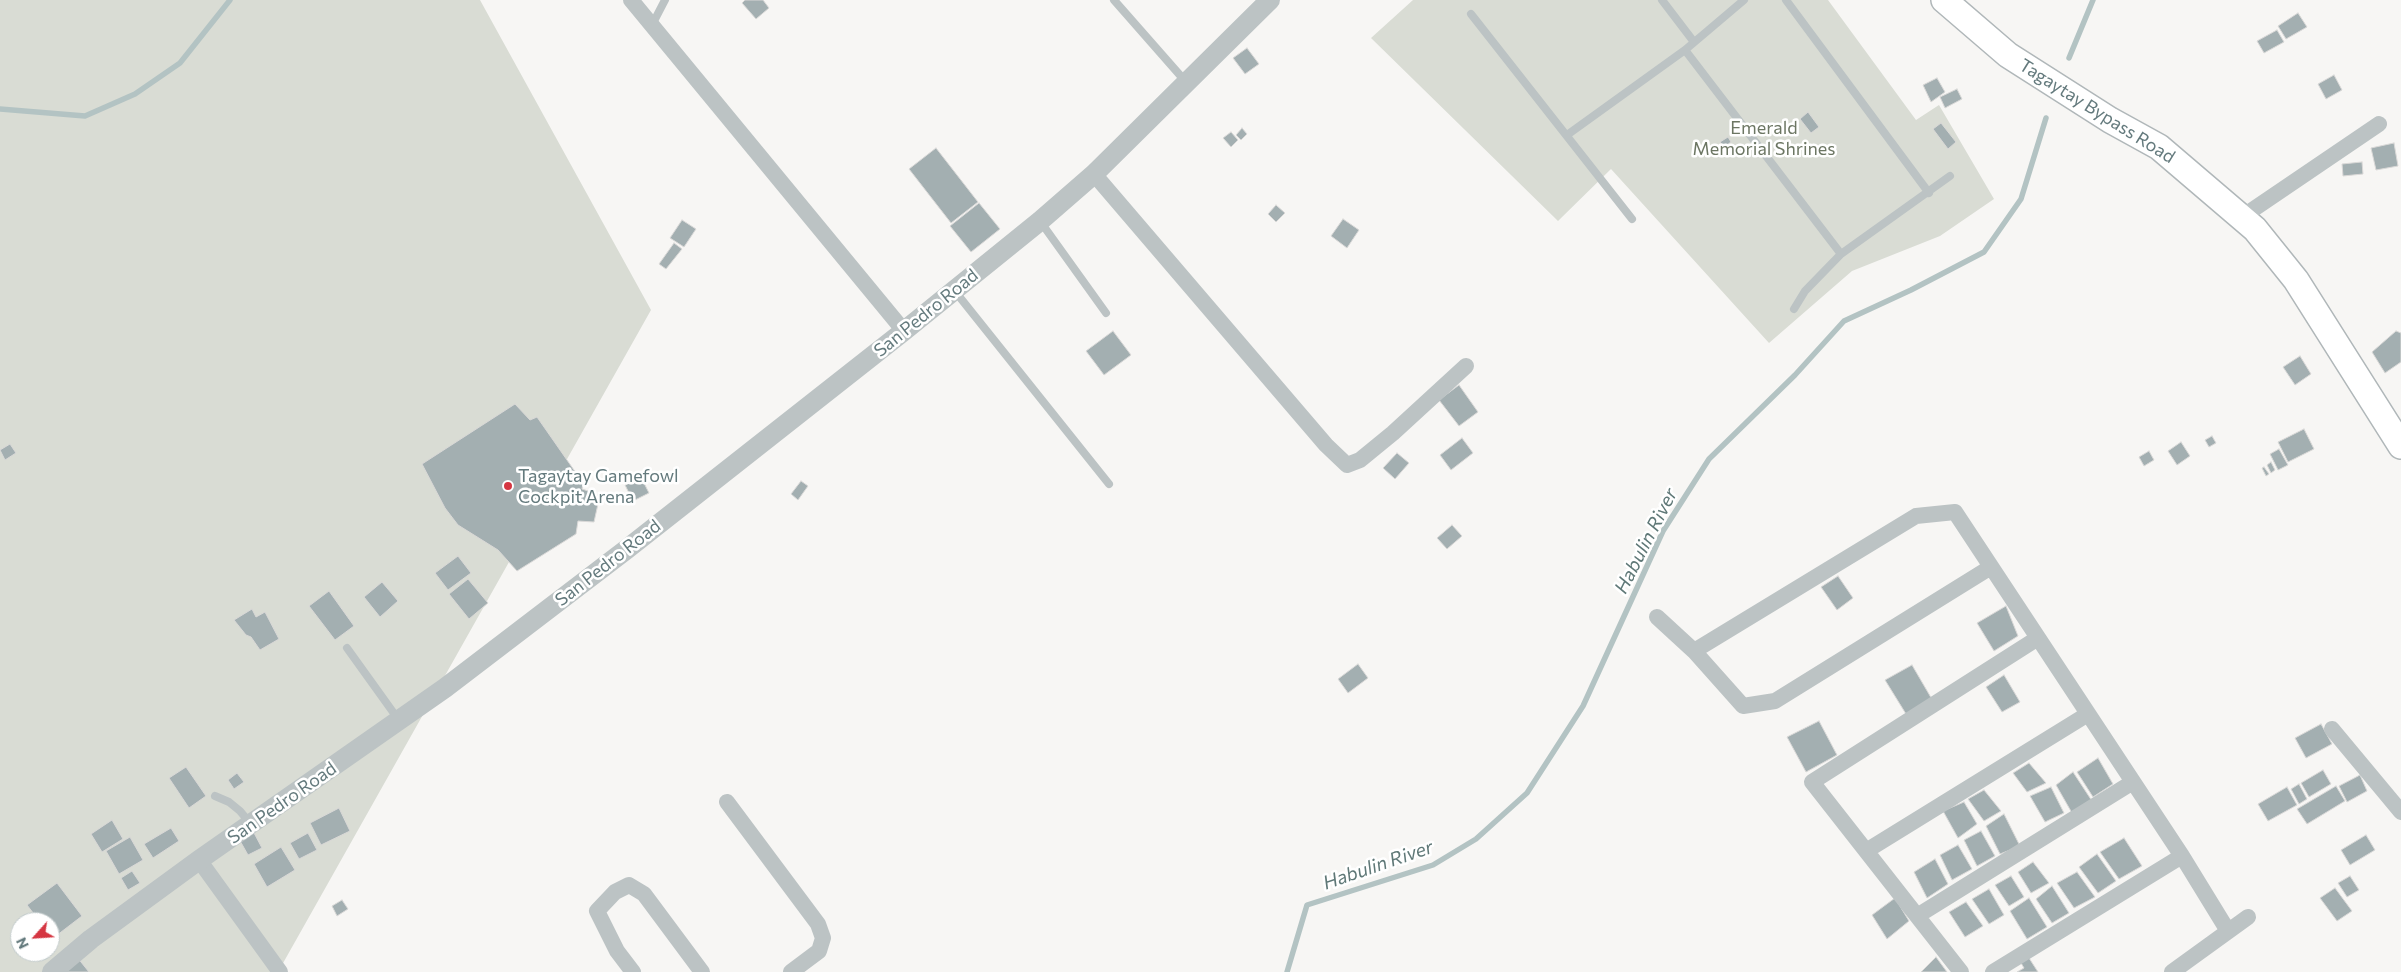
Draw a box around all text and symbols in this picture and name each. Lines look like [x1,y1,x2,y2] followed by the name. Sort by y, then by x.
[2015,54,2179,168] street label: Tagaytay Bypass Road
[1692,117,1836,160] park label: Emerald Memorial Shrines
[870,264,982,362] street label: San Pedro Road
[518,465,679,508] place label: Tagaytay Gamefowl Cockpit Arena
[502,480,514,492] marker: Tagaytay Gamefowl Cockpit Arena
[1610,485,1682,597] water label: Habulin River
[551,515,665,611] street label: San Pedro Road
[223,758,341,848] street label: San Pedro Road
[1320,835,1436,895] water label: Habulin River
[10,912,60,962] north arrow
[12,935,32,952] text: N

